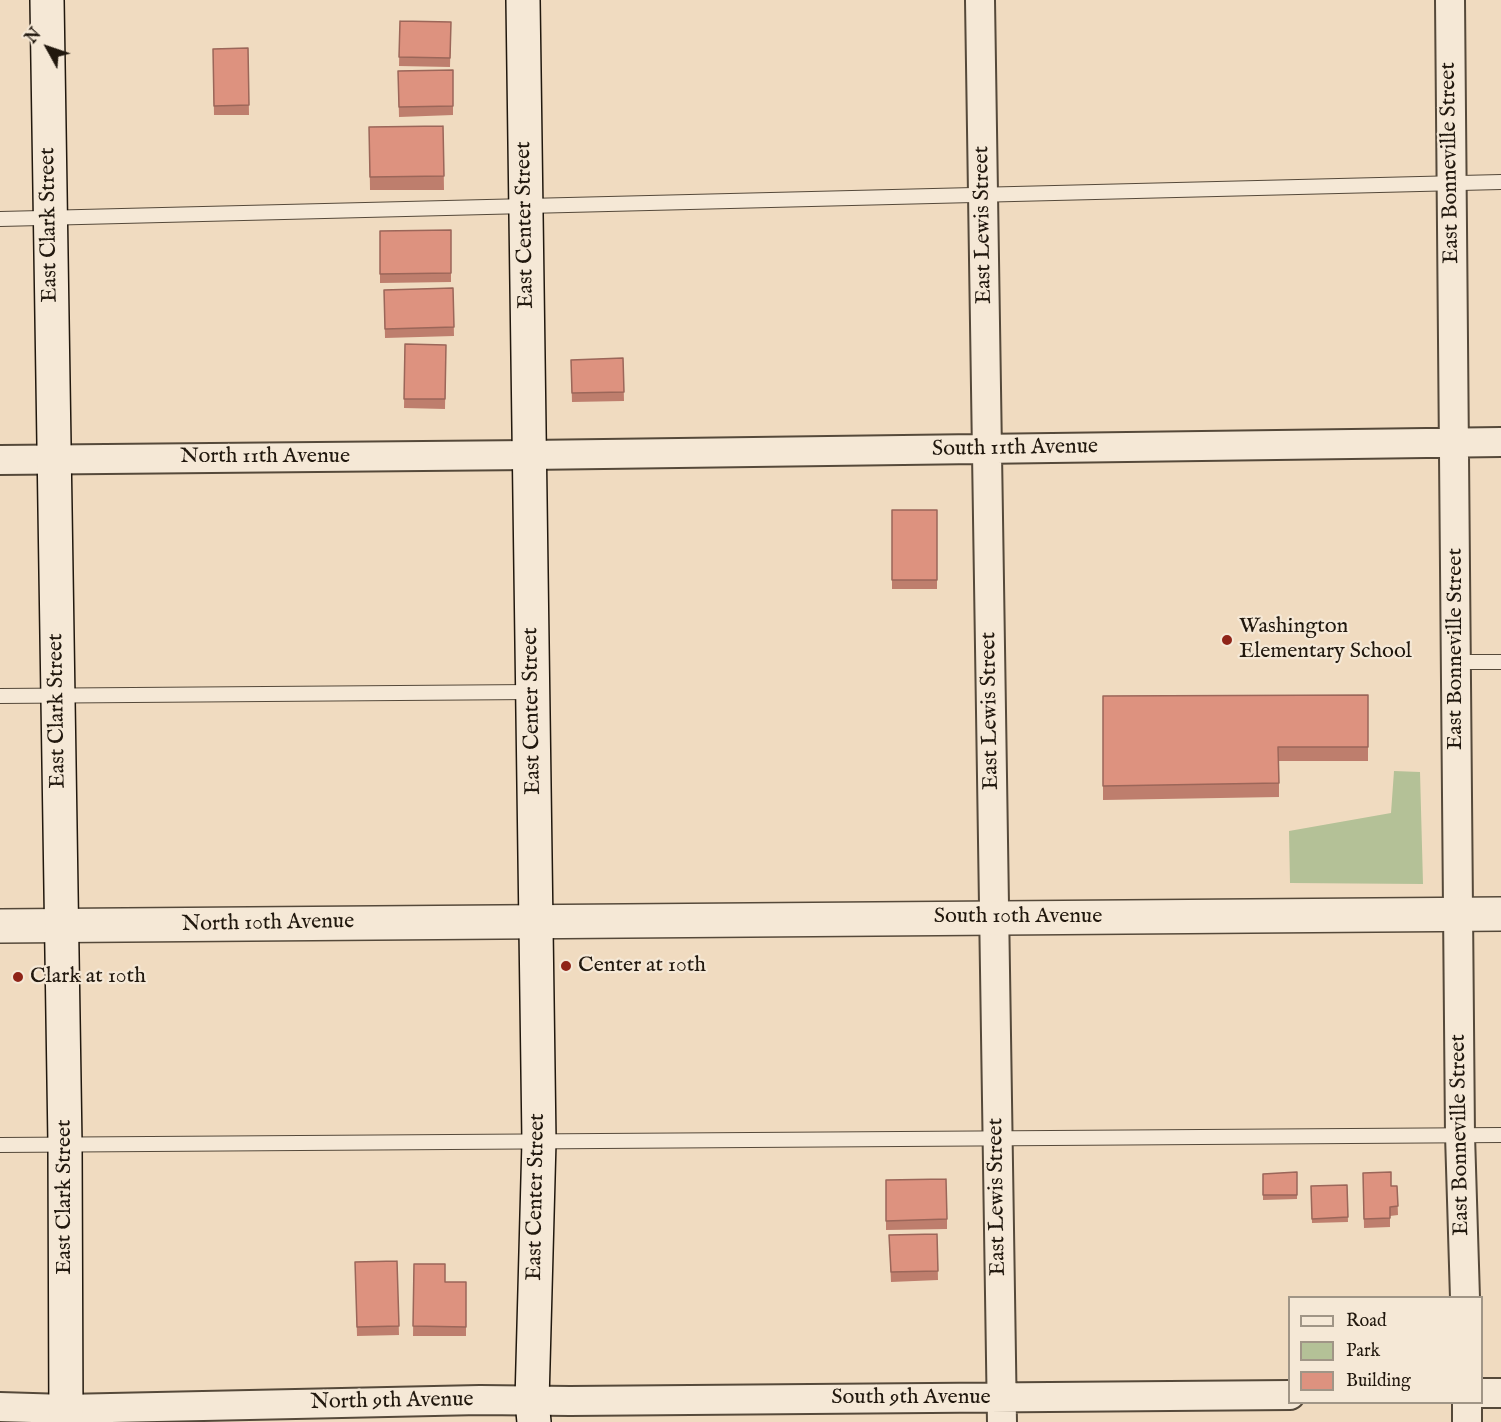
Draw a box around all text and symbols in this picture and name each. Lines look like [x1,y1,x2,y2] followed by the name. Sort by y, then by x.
[18,18,78,78] north arrow
[22,25,46,48] text: N
[1436,62,1466,264] street label: East Bonneville Street
[511,141,541,309] street label: East Center Street
[969,146,999,304] street label: East Lewis Street
[35,147,65,303] street label: East Clark Street
[932,434,1098,464] street label: South 11th Avenue
[180,444,350,470] street label: North 11th Avenue
[1443,548,1469,750] street label: East Bonneville Street
[1239,614,1412,666] place label: Washington Elementary School
[518,627,548,795] street label: East Center Street
[976,632,1006,790] street label: East Lewis Street
[43,633,73,789] street label: East Clark Street
[1220,633,1234,647] marker: Washington Elementary School
[934,904,1102,930] street label: South 10th Avenue
[182,909,354,939] street label: North 10th Avenue
[578,953,706,979] place label: Center at 10th
[559,959,573,973] marker: Center at 10th
[30,964,146,990] place label: Clark at 10th
[11,970,25,984] marker: Clark at 10th
[1446,1034,1476,1236] street label: East Bonneville Street
[522,1113,552,1281] street label: East Center Street
[983,1118,1013,1276] street label: East Lewis Street
[52,1119,78,1275] street label: East Clark Street
[1288,1296,1483,1404] legend
[1346,1310,1387,1333] text: Road
[1346,1340,1380,1363] text: Park
[1346,1370,1411,1393] text: Building
[831,1385,991,1411] street label: South 9th Avenue
[310,1387,474,1417] street label: North 9th Avenue

